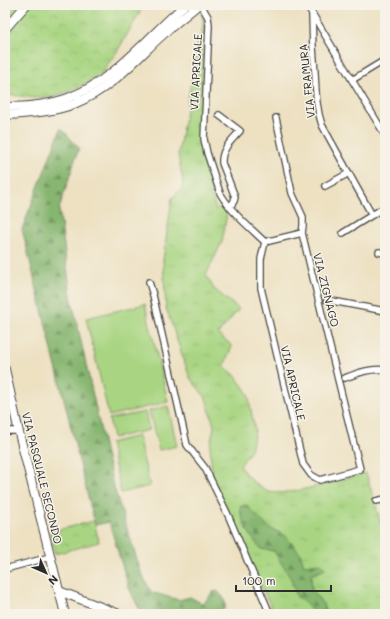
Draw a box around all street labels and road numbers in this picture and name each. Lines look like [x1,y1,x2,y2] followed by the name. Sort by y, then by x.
[186,33,205,111] street label: VIA APRICALE
[295,43,318,119] street label: VIA FRAMURA
[310,251,343,329] street label: VIA ZIGNAGO
[278,344,309,422] street label: VIA APRICALE
[19,410,66,546] street label: VIA PASQUALE SECONDO

